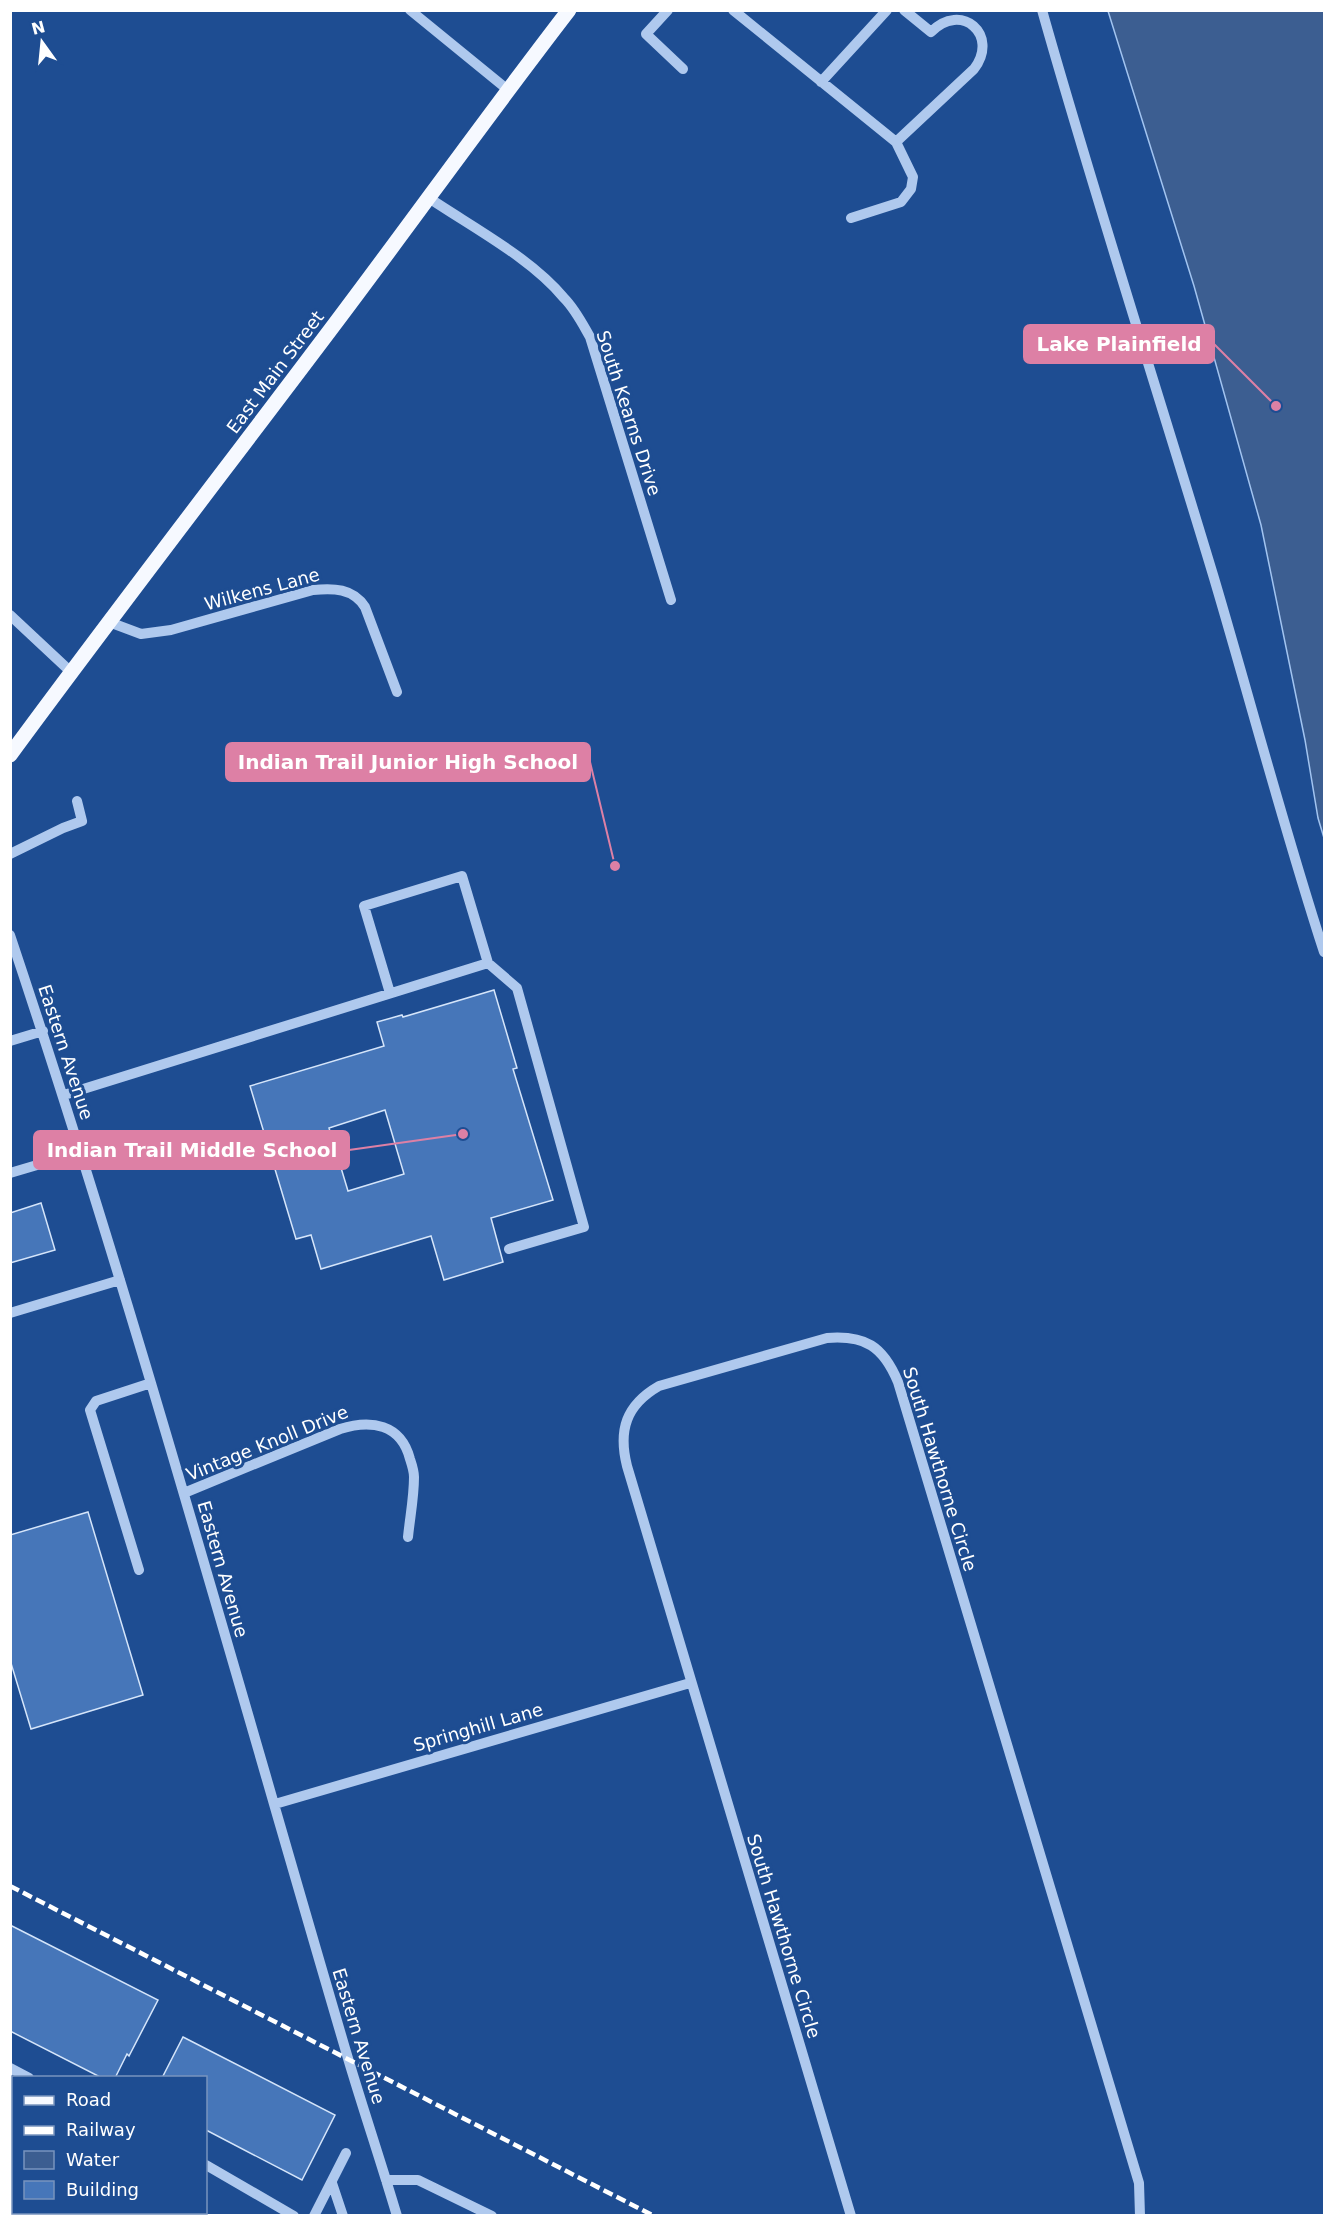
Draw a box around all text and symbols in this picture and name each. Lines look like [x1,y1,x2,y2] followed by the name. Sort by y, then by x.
[12,12,72,72] north arrow
[29,17,47,39] text: N
[222,307,328,437] street label: East Main Street
[1024,325,1214,363] callout: Lake Plainfield
[592,328,666,498] street label: South Kearns Drive
[1036,332,1202,356] text: Lake Plainfield
[202,564,322,614] street label: Wilkens Lane
[226,743,590,781] callout: Indian Trail Junior High School
[238,750,578,774] text: Indian Trail Junior High School
[34,982,98,1122] street label: Eastern Avenue
[34,1131,349,1169] callout: Indian Trail Middle School
[47,1138,337,1162] text: Indian Trail Middle School
[899,1364,981,1574] street label: South Hawthorne Circle
[183,1401,351,1485] street label: Vintage Knoll Drive
[193,1498,253,1640] street label: Eastern Avenue
[411,1698,545,1756] street label: Springhill Lane
[743,1831,825,2041] street label: South Hawthorne Circle
[328,1966,390,2106] street label: Eastern Avenue
[12,2076,207,2214] legend
[66,2089,111,2110] text: Road
[66,2119,136,2140] text: Railway
[66,2149,120,2170] text: Water
[66,2179,139,2200] text: Building

